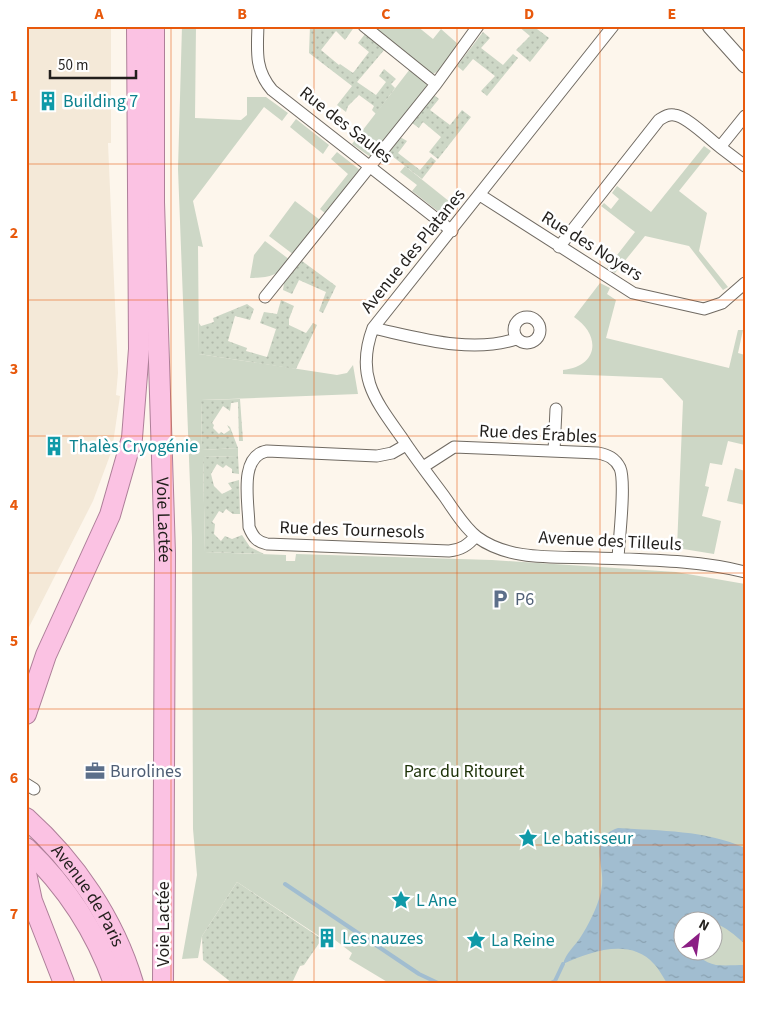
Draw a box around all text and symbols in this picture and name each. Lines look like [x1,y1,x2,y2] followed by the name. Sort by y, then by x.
[93,3,104,25] text: A
[237,3,247,25] text: B
[381,3,391,25] text: C
[524,3,534,25] text: D
[668,3,676,25] text: E
[50,48,136,80] scale bar
[58,55,88,76] text: 50 m
[294,81,398,169] street label: Rue des Saules
[10,85,18,107] text: 1
[63,89,138,114] place label: Building 7
[37,90,59,112] building icon: Building 7
[355,183,471,319] street label: Avenue des Platanes
[537,205,647,287] street label: Rue des Noyers
[10,222,18,244] text: 2
[10,358,18,380] text: 3
[478,418,598,450] street label: Rue des Érables
[69,434,198,459] place label: Thalès Cryogénie
[43,435,65,457] building icon: Thalès Cryogénie
[150,477,178,563] street label: Voie Lactée
[10,494,19,516] text: 4
[279,515,425,545] street label: Rue des Tournesols
[538,525,682,557] street label: Avenue des Tilleuls
[515,587,534,612] place label: P6
[489,588,511,610] parking icon: P6
[10,630,18,652] text: 5
[110,759,182,784] place label: Burolines
[404,759,524,784] park label: Parc du Ritouret
[84,760,106,782] office icon: Burolines
[10,767,18,789] text: 6
[543,826,634,851] place label: Le batisseur
[517,827,539,849] place icon: Le batisseur
[46,838,131,951] street label: Avenue de Paris
[151,881,176,967] street label: Voie Lactée
[416,888,457,913] place label: L Ane
[390,889,412,911] place icon: L Ane
[10,903,18,925] text: 7
[674,912,724,962] north arrow
[695,915,713,937] text: N
[342,926,423,951] place label: Les nauzes
[316,927,338,949] building icon: Les nauzes
[491,928,555,953] place label: La Reine
[465,929,487,951] place icon: La Reine

